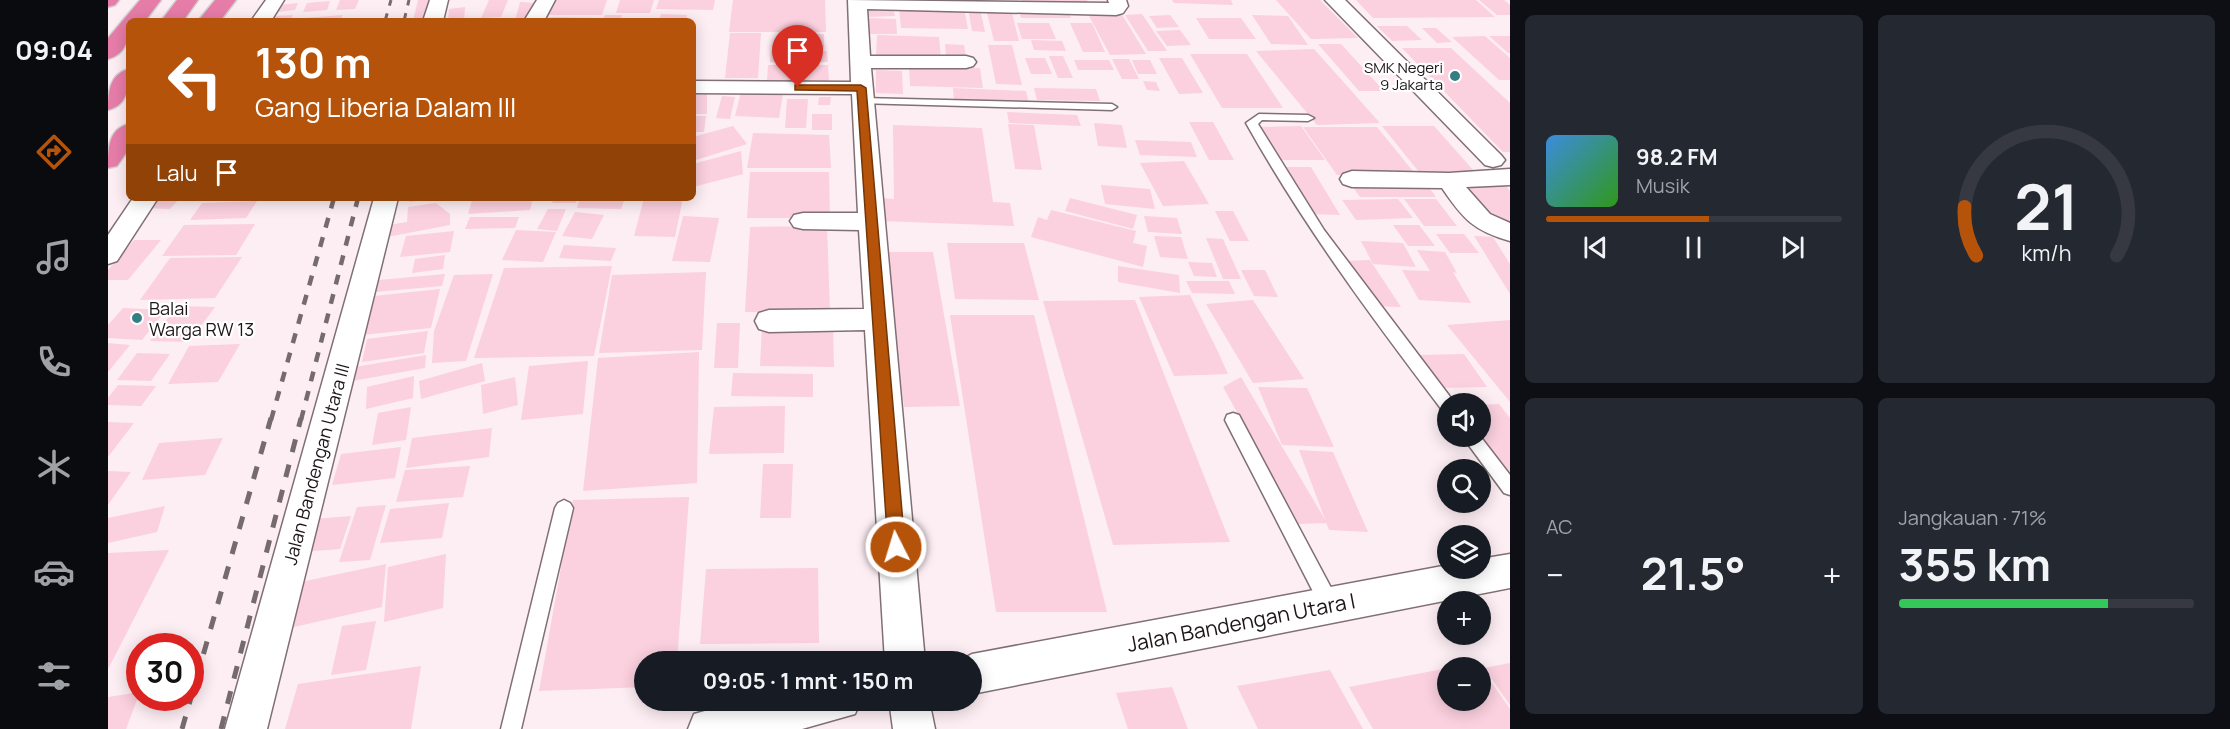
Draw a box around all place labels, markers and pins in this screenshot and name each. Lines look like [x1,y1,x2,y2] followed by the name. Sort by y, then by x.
[772,25,823,87] pin
[1364,57,1443,95] place label: SMK Negeri 9 Jakarta
[1448,69,1462,83] marker: SMK Negeri 9 Jakarta
[149,296,254,341] place label: Balai Warga RW 13
[130,311,144,325] marker: Balai Warga RW 13

